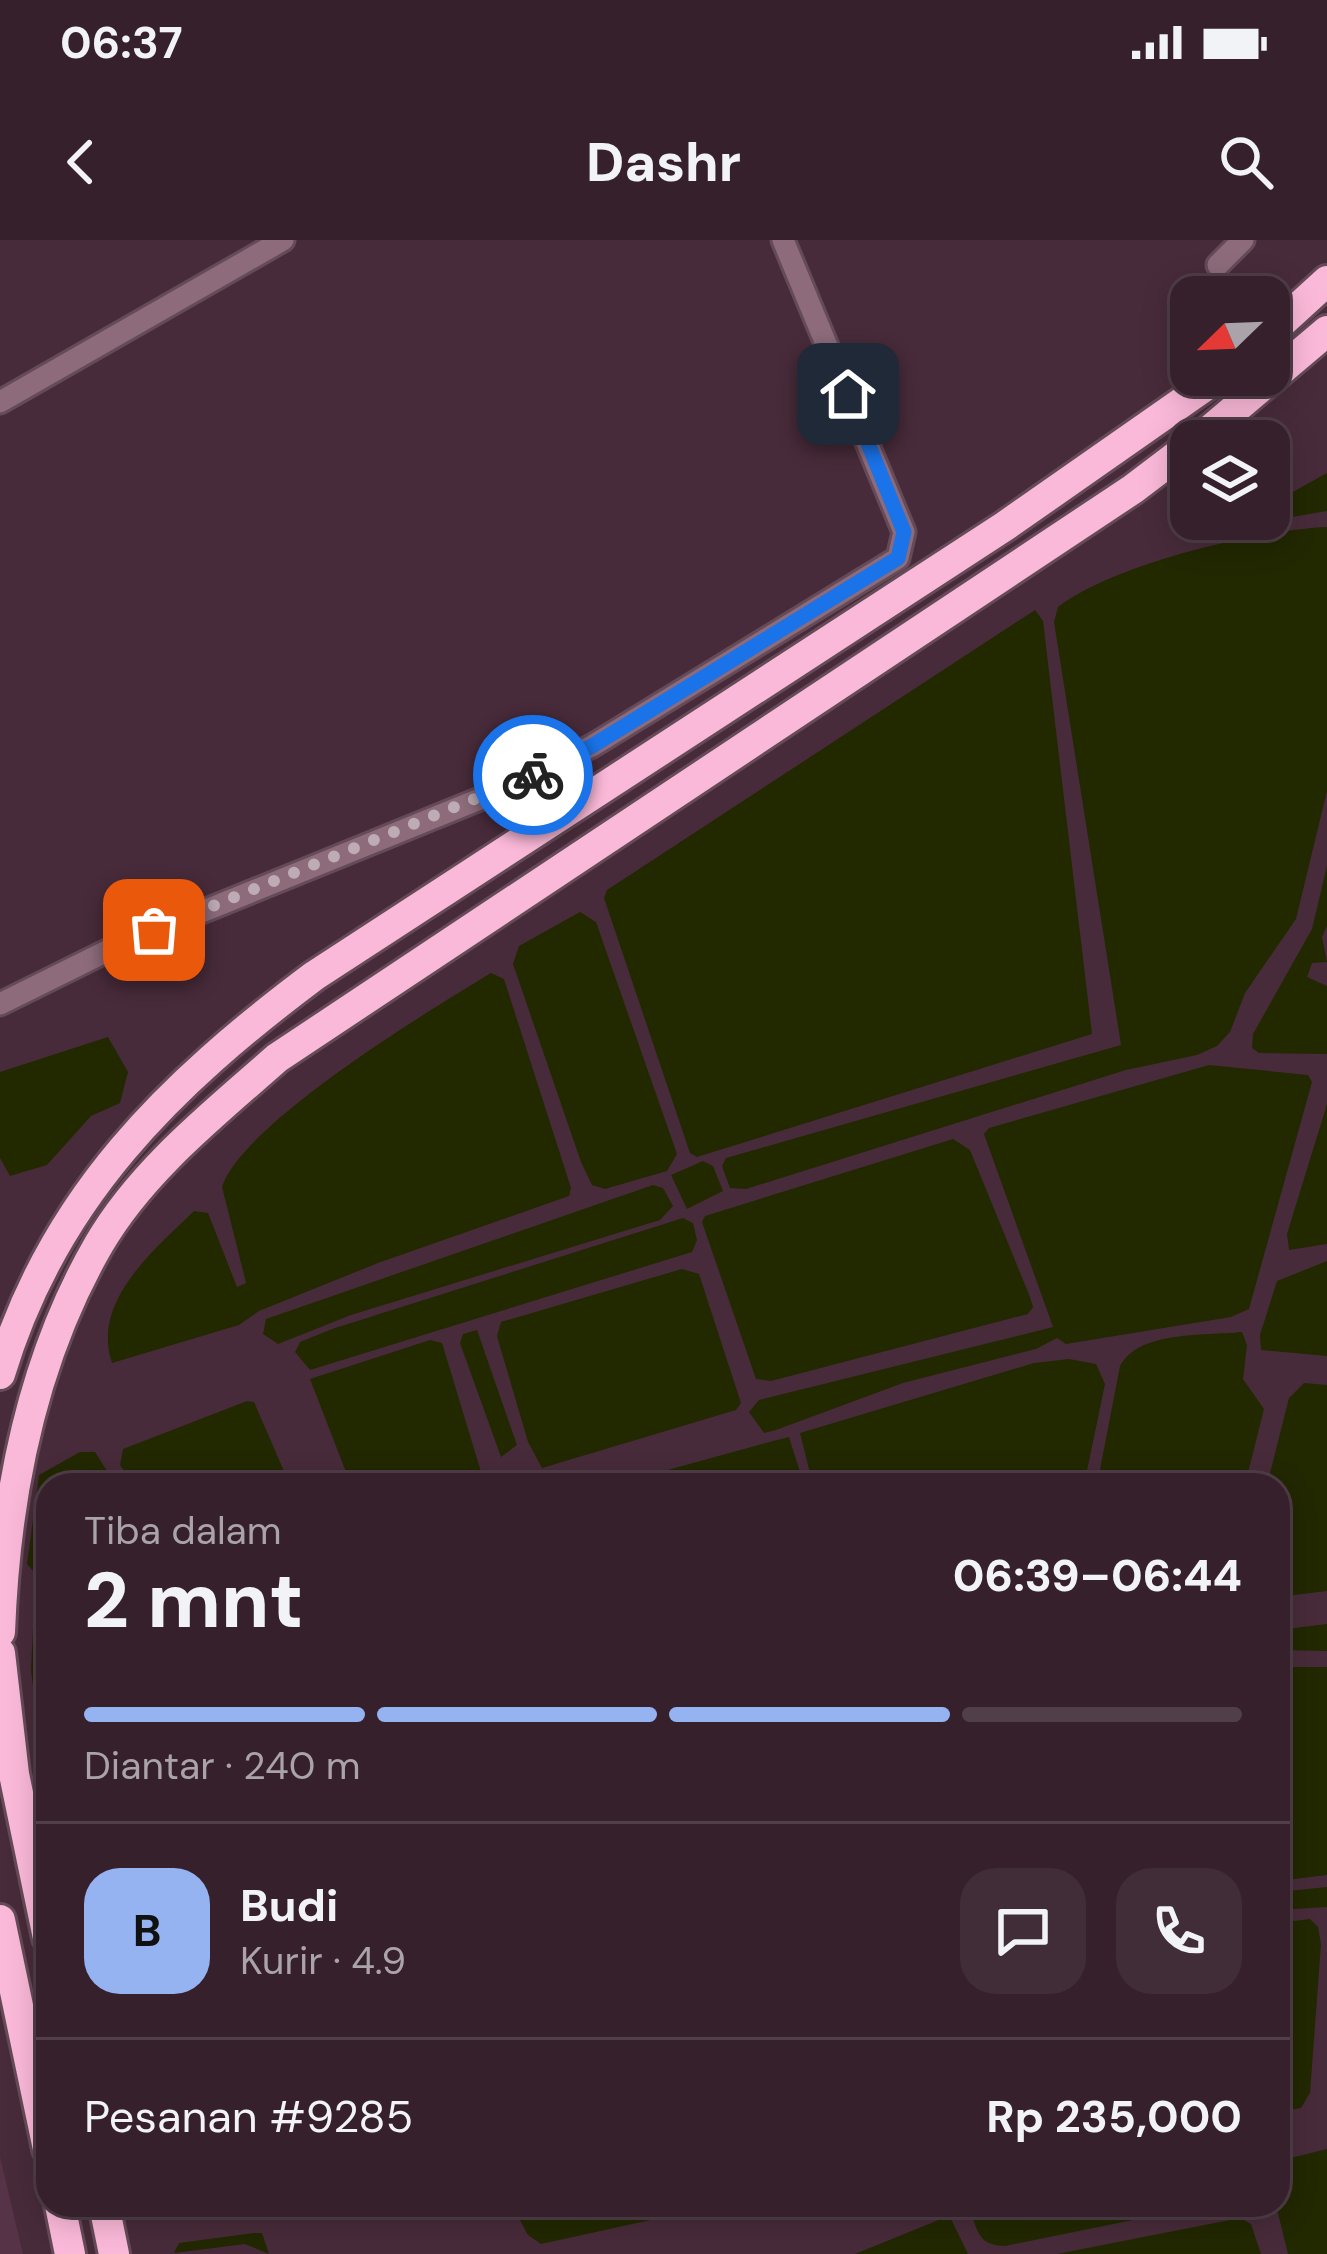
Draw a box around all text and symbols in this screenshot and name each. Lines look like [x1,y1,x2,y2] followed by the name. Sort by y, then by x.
[60,13,183,72] text: 06:37
[586,127,741,198] text: Dashr
[48,129,114,195] icon: back
[1213,129,1279,195] icon: search
[1170,276,1290,396] north arrow
[1170,276,1290,540] map controls
[797,343,899,445] pin
[815,361,881,427] icon: home
[1170,420,1290,540] button: layers
[473,715,593,835] courier
[500,742,566,808] icon: bike
[103,879,205,981] pin
[121,897,187,963] icon: bag
[84,1505,282,1556] text: Tiba dalam
[953,1546,1242,1605] text: 06:39–06:44
[84,1550,304,1651] text: 2 mnt
[84,1740,360,1791] text: Diantar · 240 m
[960,1868,1086,1994] button: chat
[1116,1868,1242,1994] button: phone
[240,1876,338,1935] text: Budi
[133,1901,161,1960] text: B
[240,1935,406,1986] text: Kurir · 4.9
[84,2087,413,2146] text: Pesanan #9285
[986,2087,1242,2146] text: Rp 235,000

